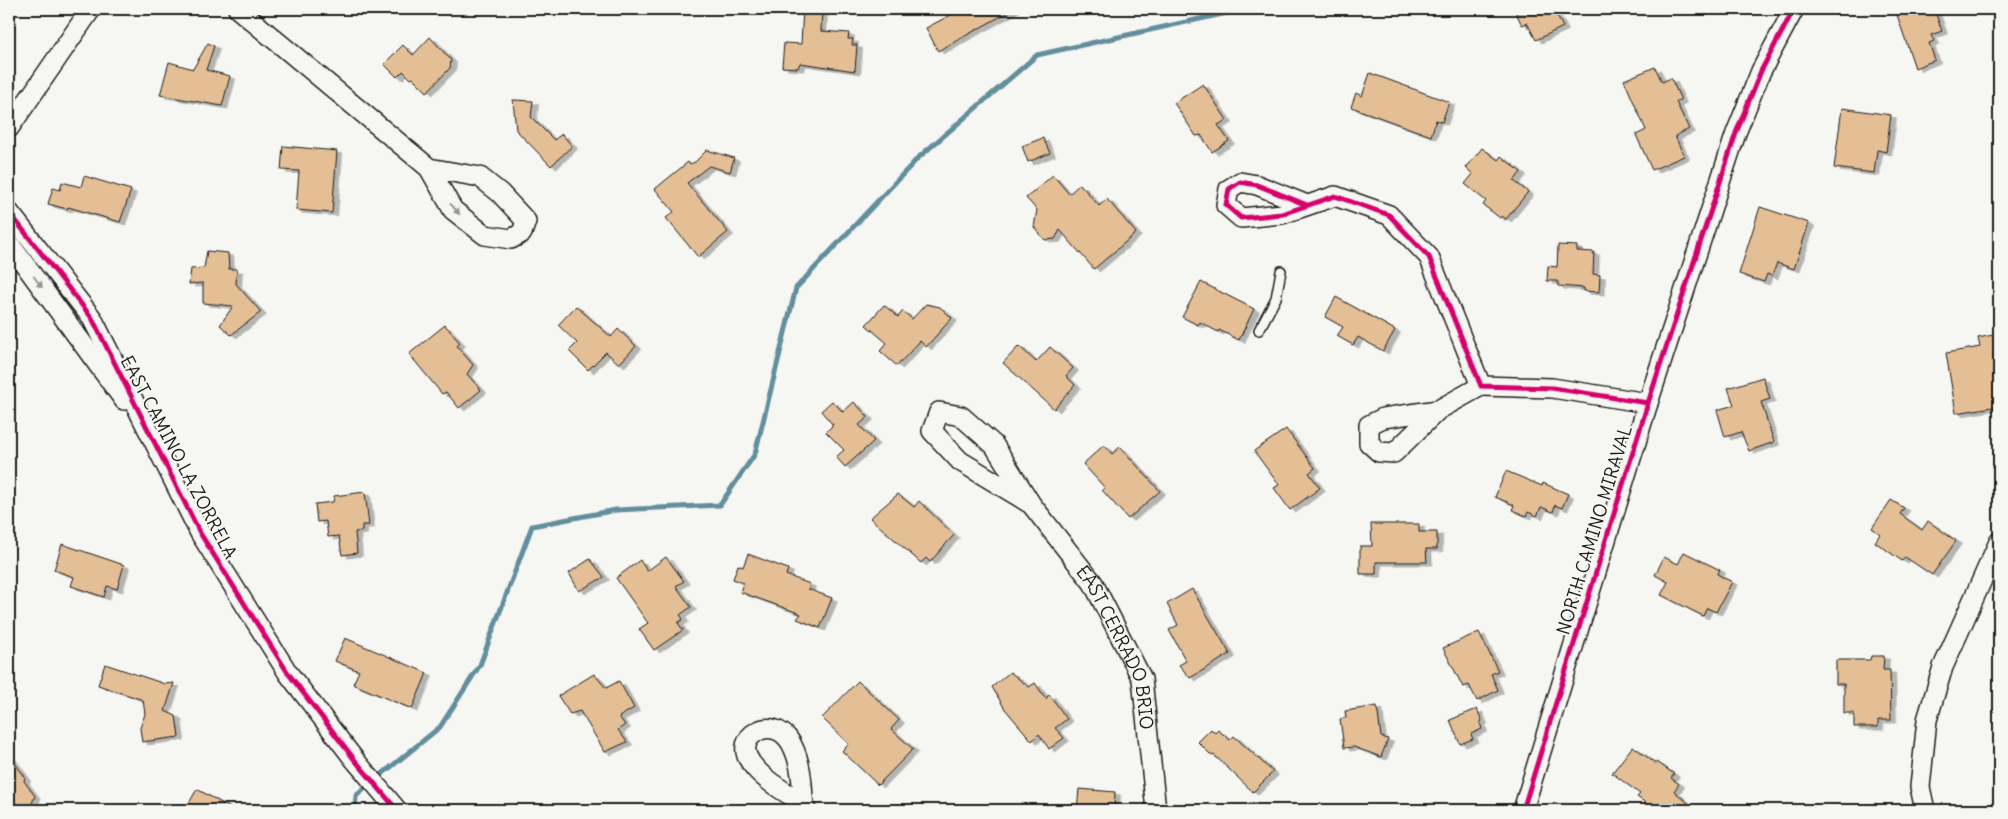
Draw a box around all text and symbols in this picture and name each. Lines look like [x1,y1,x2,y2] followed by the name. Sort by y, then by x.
[449,203,460,216] one-way arrow
[33,275,43,289] one-way arrow
[116,352,242,562] street label: EAST CAMINO LA ZORRELA
[1551,422,1637,637] street label: NORTH CAMINO MIRAVAL
[1072,560,1159,731] street label: EAST CERRADO BRIO

